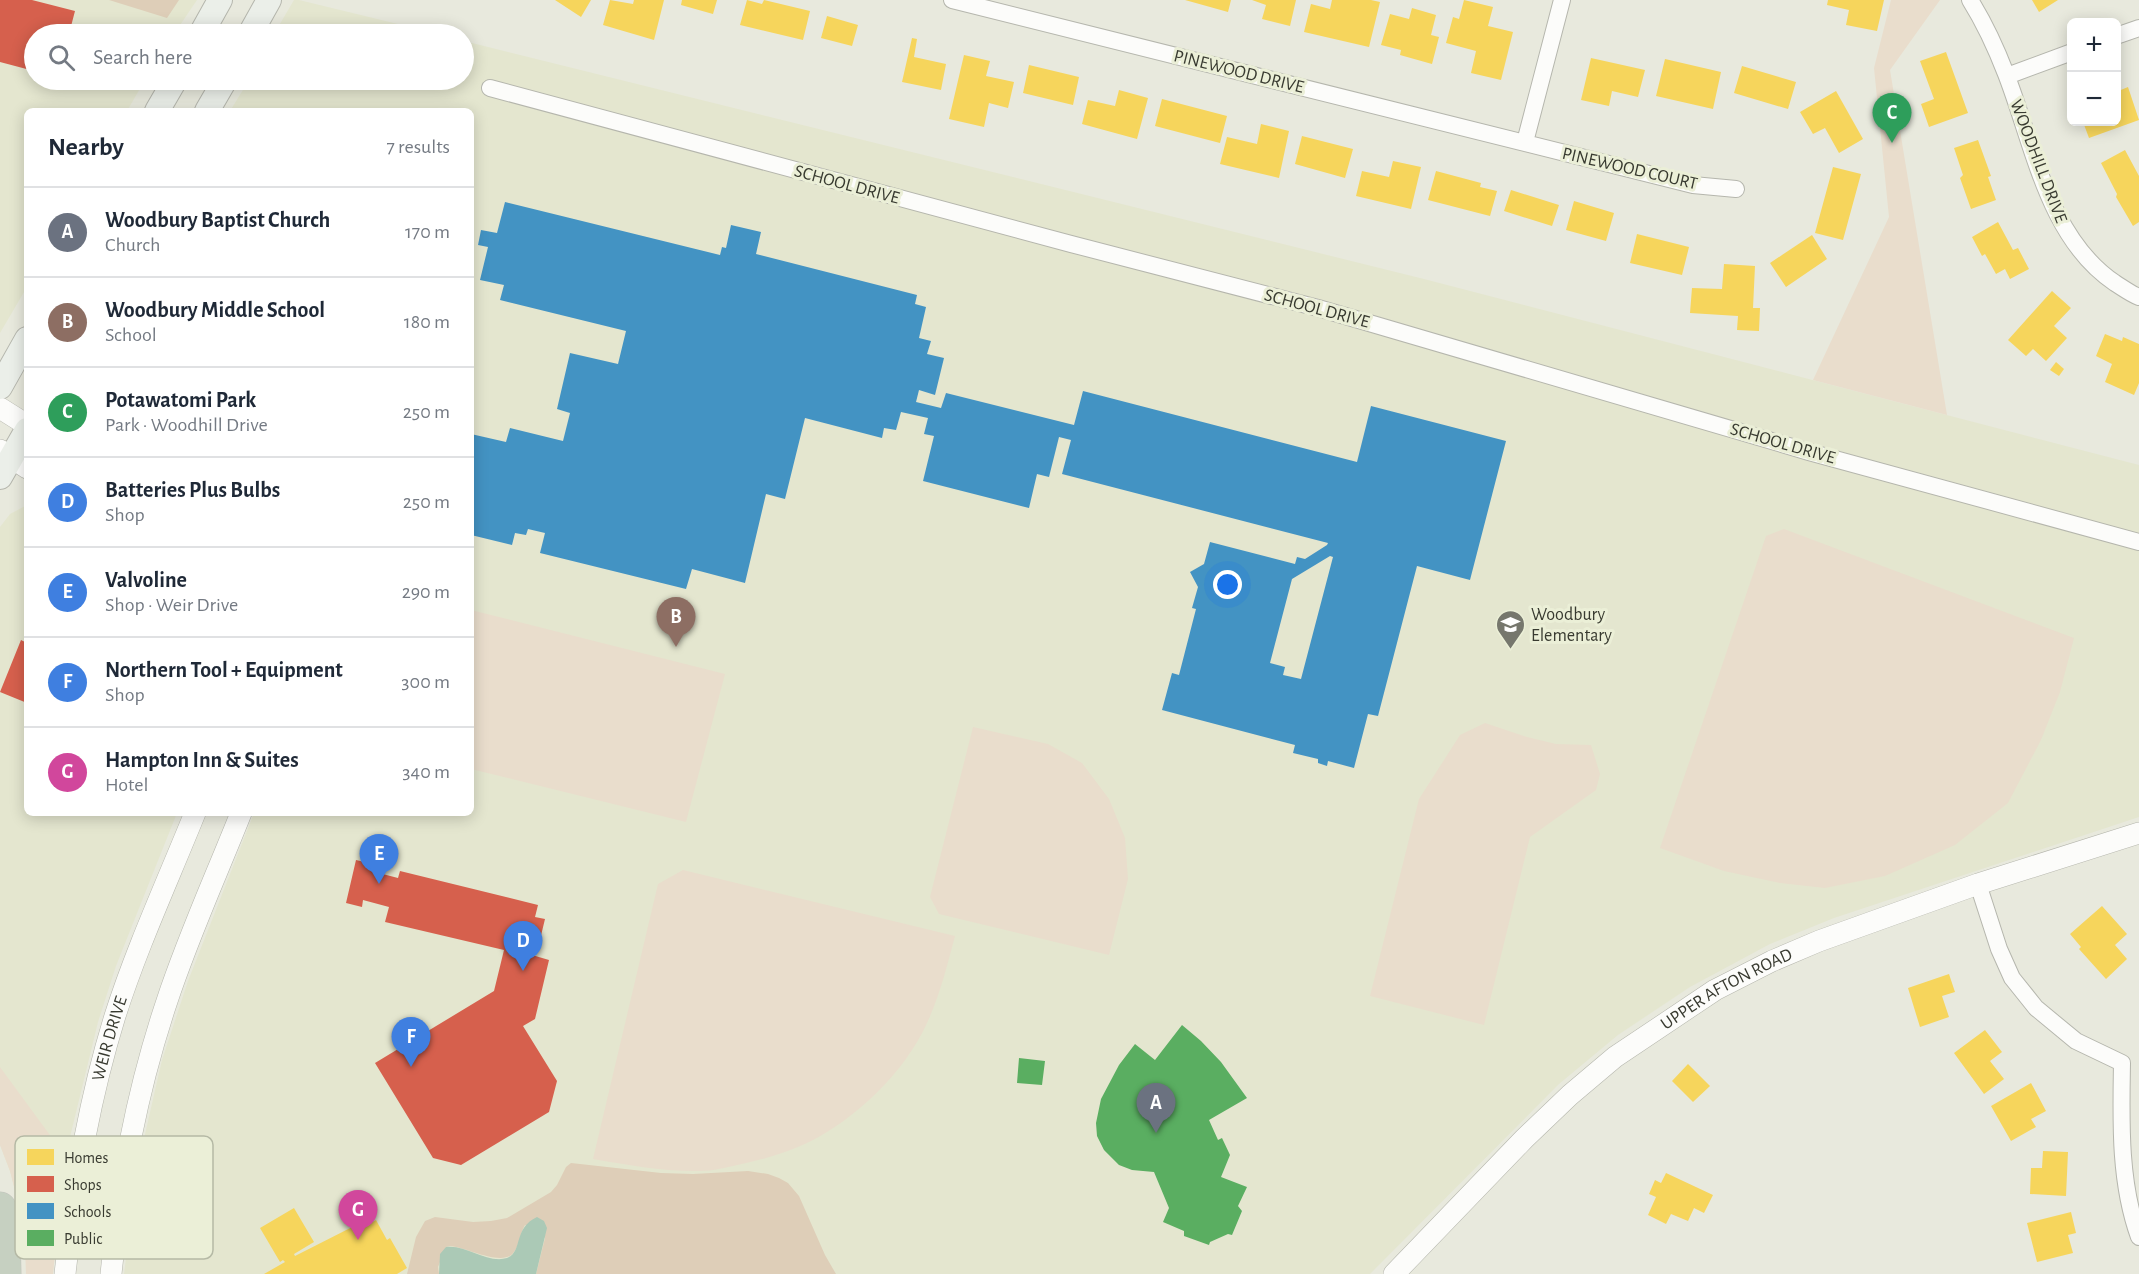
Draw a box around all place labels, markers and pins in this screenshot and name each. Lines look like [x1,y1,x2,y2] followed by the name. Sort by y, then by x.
[1872,94,1912,143] pin: C
[656,598,696,647] pin: B
[1531,606,1612,645] place label: Woodbury Elementary
[1494,608,1526,650] school or university icon: Woodbury Elementary
[360,834,398,884] pin: E
[504,922,542,971] pin: D
[392,1018,430,1067] pin: F
[1136,1084,1176,1133] pin: A
[338,1190,378,1240] pin: G

